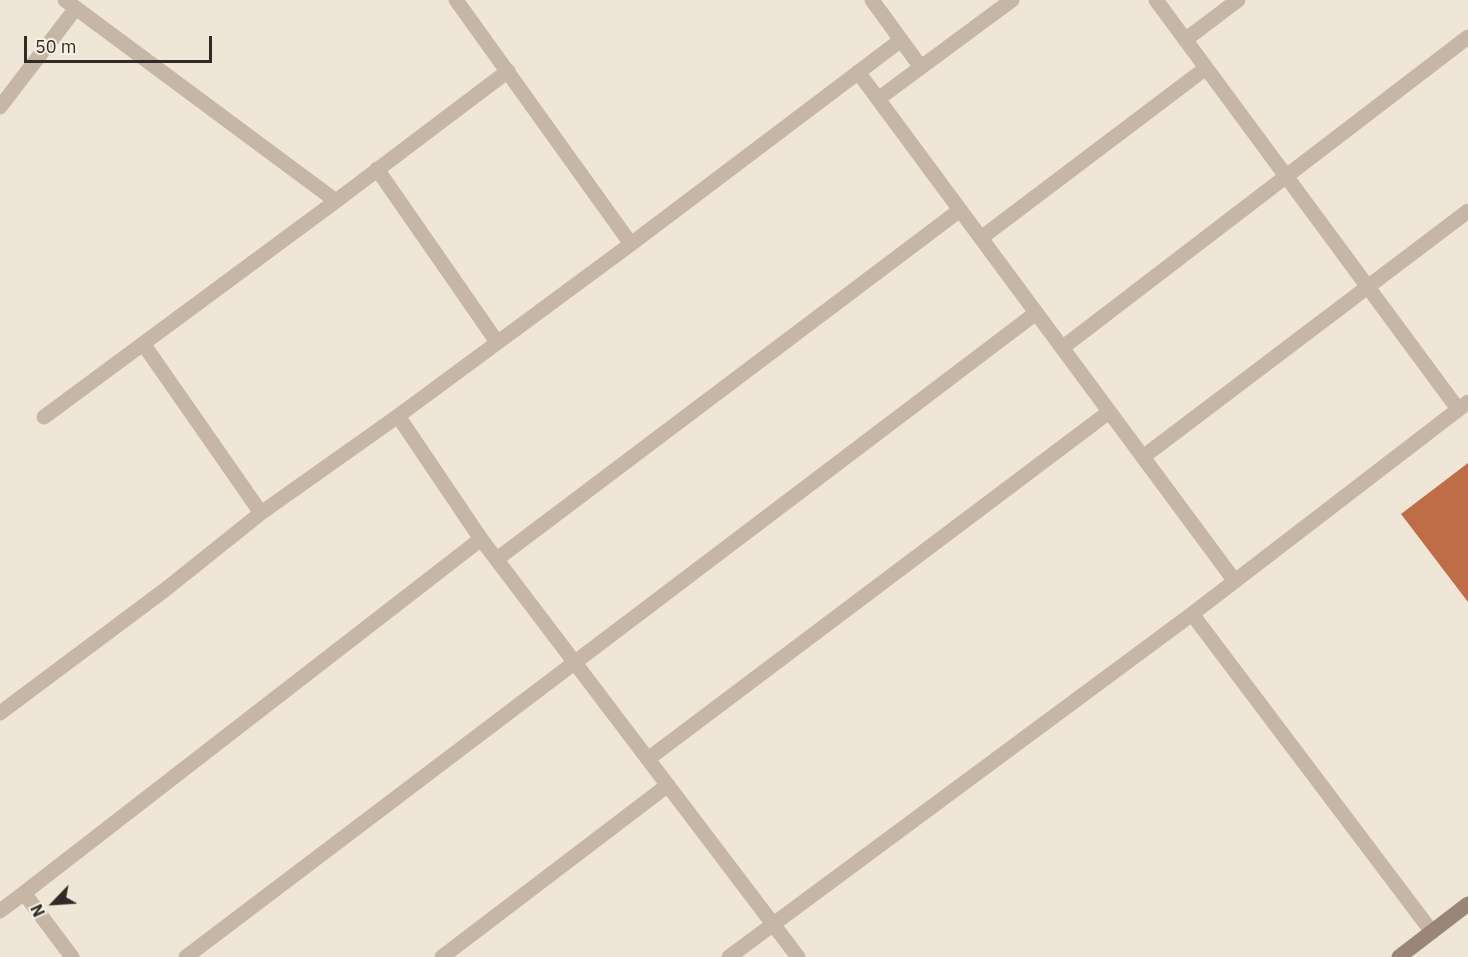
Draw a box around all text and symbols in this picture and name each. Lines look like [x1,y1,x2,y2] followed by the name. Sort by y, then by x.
[27,24,214,62] scale bar
[35,35,77,58] text: 50 m
[24,873,84,933] north arrow
[26,901,49,920] text: N

